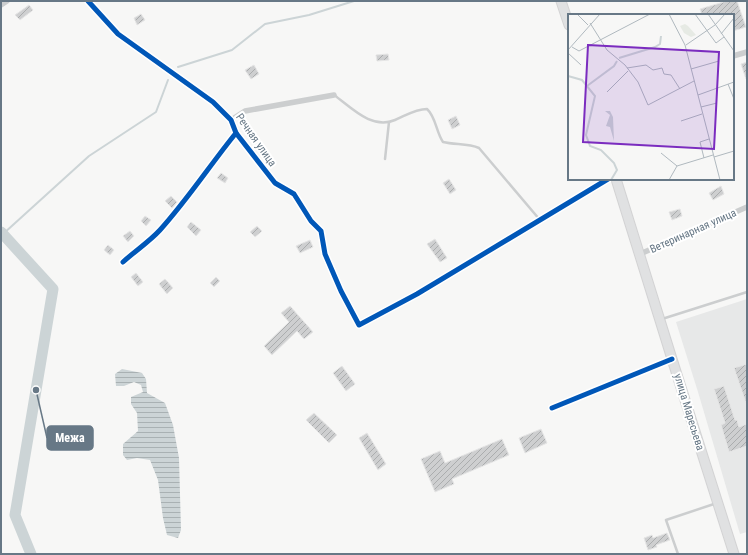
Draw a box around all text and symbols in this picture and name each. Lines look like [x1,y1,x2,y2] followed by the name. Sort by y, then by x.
[568,14,734,180] inset map
[233,111,279,169] street label: Речная улица
[648,206,738,256] street label: Ветеринарная улица
[671,372,707,452] street label: улица Маресьева
[47,426,93,450] callout: Межа
[55,431,85,445] text: Межа

